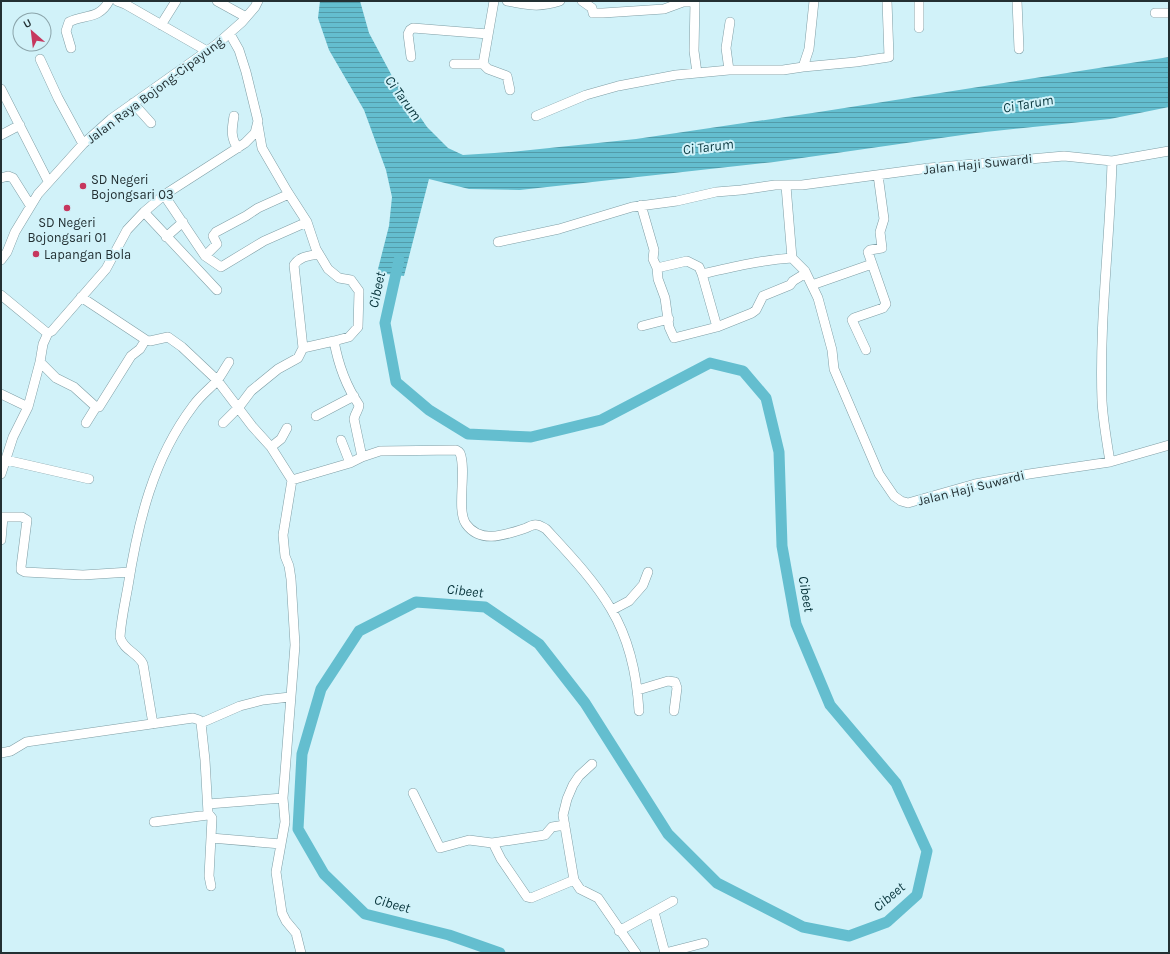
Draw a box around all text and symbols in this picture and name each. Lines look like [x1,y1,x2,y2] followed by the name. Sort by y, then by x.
[12,12,52,52] north arrow
[21,16,34,31] text: U
[84,33,227,146] street label: Jalan Raya Bojong-Cipayung
[381,72,425,124] water label: Ci Tarum
[1001,91,1055,117] water label: Ci Tarum
[682,135,735,159] water label: Ci Tarum
[923,151,1033,177] street label: Jalan Haji Suwardi
[91,172,174,202] place label: SD Negeri Bojongsari 03
[78,181,88,191] marker: SD Negeri Bojongsari 03
[62,203,72,213] marker: SD Negeri Bojongsari 01
[27,215,107,245] place label: SD Negeri Bojongsari 01
[44,247,131,262] place label: Lapangan Bola
[31,249,41,259] marker: Lapangan Bola
[365,270,389,310] water label: Cibeet
[916,467,1026,509] street label: Jalan Haji Suwardi
[794,575,818,614] water label: Cibeet
[446,581,484,601] water label: Cibeet
[870,879,909,915] water label: Cibeet
[372,891,412,917] water label: Cibeet

